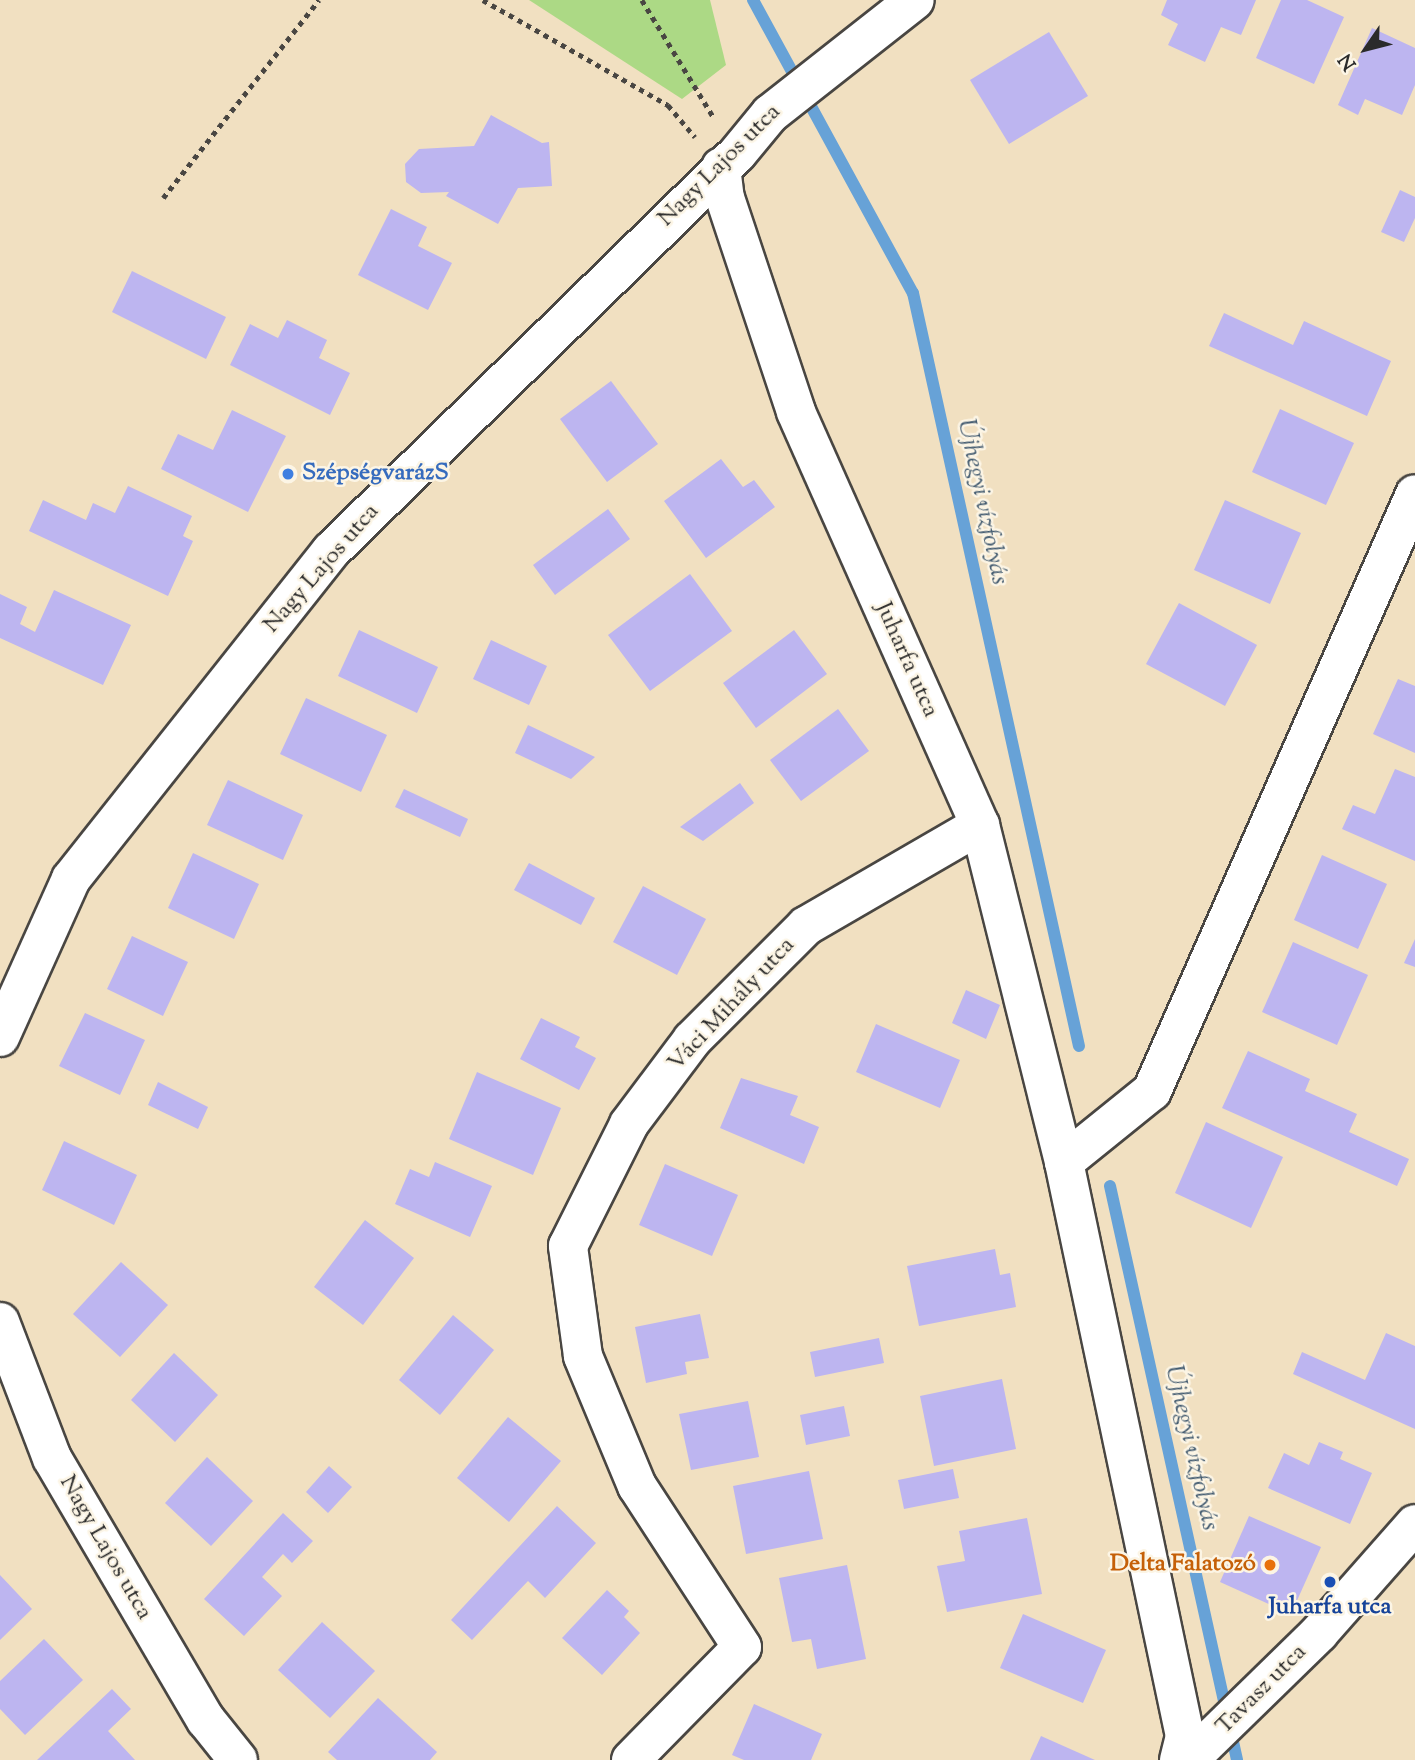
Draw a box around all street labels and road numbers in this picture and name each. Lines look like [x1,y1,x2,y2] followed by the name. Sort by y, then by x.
[653,99,787,233] street label: Nagy Lajos utca
[258,498,386,640] street label: Nagy Lajos utca
[868,598,944,722] street label: Juharfa utca
[662,932,802,1078] street label: Váci Mihály utca
[52,1471,158,1625] street label: Nagy Lajos utca
[1211,1639,1313,1741] street label: Tavasz utca

